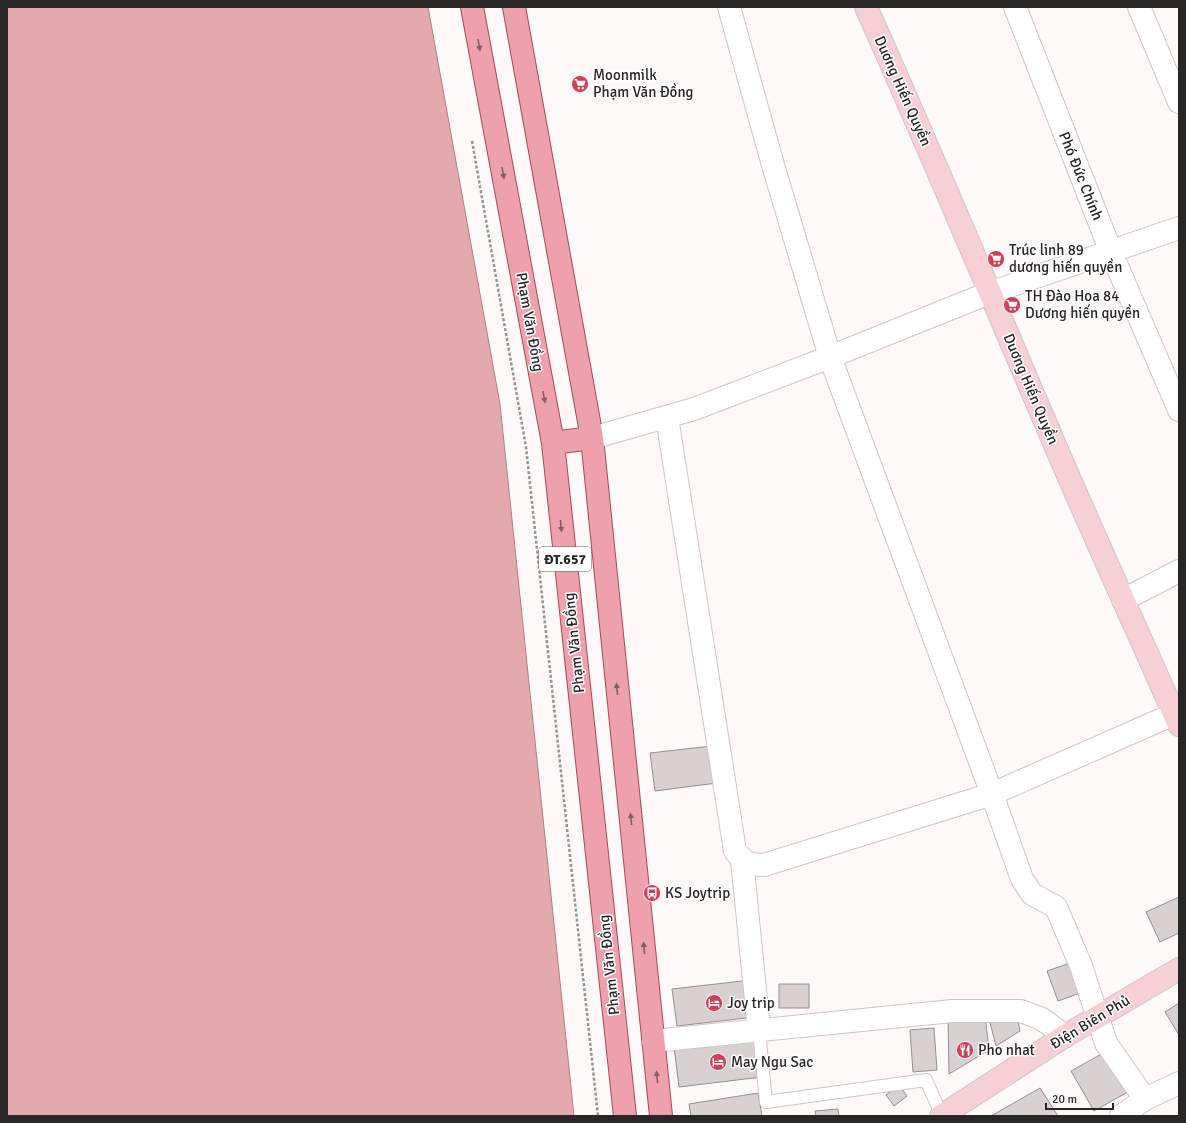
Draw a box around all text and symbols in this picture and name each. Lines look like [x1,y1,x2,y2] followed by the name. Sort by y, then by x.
[871,33,935,149] street label: Duơng Hiến Quyền
[476,39,482,51] one-way arrow
[593,66,694,101] place label: Moonmilk Phạm Văn Đồng
[570,74,590,94] supermarket icon: Moonmilk Phạm Văn Đồng
[1055,129,1107,223] street label: Phó Đức Chính
[500,167,506,179] one-way arrow
[1009,241,1122,276] place label: Trúc linh 89 dương hiến quyền
[986,249,1006,269] supermarket icon: Trúc linh 89 dương hiến quyền
[512,271,548,373] street label: Phạm Văn Đồng
[1025,287,1140,322] place label: TH Đào Hoa 84 Dương hiến quyền
[1002,295,1022,315] supermarket icon: TH Đào Hoa 84 Dương hiến quyền
[1000,331,1062,447] street label: Duơng Hiến Quyền
[541,391,547,403] one-way arrow
[558,520,565,532] one-way arrow
[539,547,591,571] road number: ĐT.657
[560,592,588,694] street label: Phạm Văn Đồng
[614,683,621,695] one-way arrow
[627,813,634,825] one-way arrow
[642,883,662,903] bus stop icon: KS Joytrip
[665,884,730,902] place label: KS Joytrip
[595,914,623,1016] street label: Phạm Văn Đồng
[641,942,647,954] one-way arrow
[1047,991,1133,1053] street label: Điện Biên Phủ
[704,993,724,1013] hotel icon: Joy trip
[727,994,775,1012] place label: Joy trip
[955,1040,975,1060] restaurant icon: Pho nhat
[978,1041,1035,1059] place label: Pho nhat
[708,1052,728,1072] hotel icon: May Ngu Sac
[731,1053,813,1071] place label: May Ngu Sac
[654,1071,660,1083] one-way arrow
[1046,1085,1113,1111] scale bar
[1052,1092,1077,1107] text: 20 m

